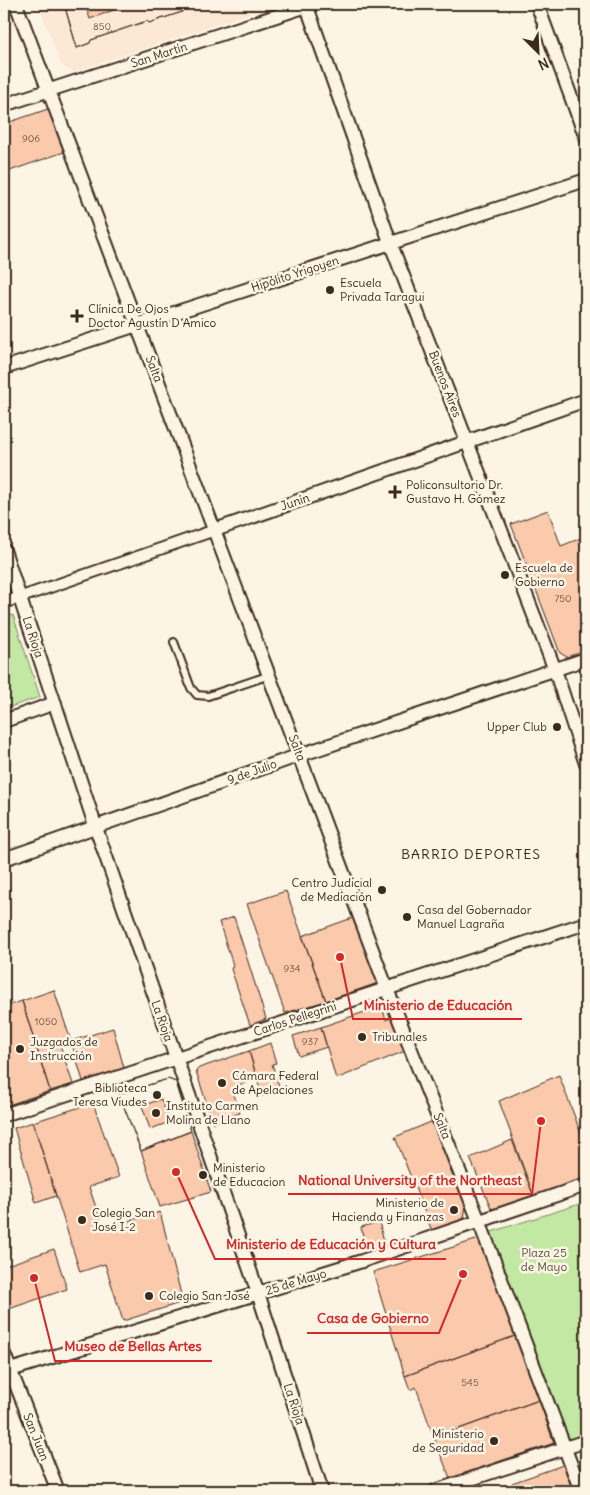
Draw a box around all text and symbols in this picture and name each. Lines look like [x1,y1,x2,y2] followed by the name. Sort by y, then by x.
[93,20,111,33] house number: 850
[512,28,562,78] north arrow
[129,38,189,71] street label: San Martín
[535,54,551,74] text: N
[22,132,40,145] house number: 906
[249,252,341,295] street label: Hipólito Yrigoyen
[340,275,424,304] place label: Escuela Privada Taragui
[324,284,336,296] marker: Escuela Privada Taragui
[88,301,217,330] place label: Clínica De Ojos Doctor Agustín D Amico
[70,309,84,323] marker: Clínica De Ojos Doctor Agustín D Amico
[426,348,465,419] street label: Buenos Aires
[143,353,166,384] street label: Salta
[406,477,506,506] place label: Policonsultorio Dr. Gustavo H. Gómez
[388,485,402,499] marker: Policonsultorio Dr. Gustavo H. Gómez
[278,490,311,513] street label: Junín
[515,560,573,589] place label: Escuela de Gobierno
[499,569,511,581] marker: Escuela de Gobierno
[554,592,572,605] house number: 750
[20,614,47,660] street label: La Rioja
[487,719,547,734] place label: Upper Club
[551,721,563,733] marker: Upper Club
[286,732,309,763] street label: Salta
[225,756,279,787] street label: 9 de Julio
[401,845,541,863] district label: BARRIO DEPORTES
[292,875,372,904] place label: Centro Judicial de Mediación
[376,884,388,896] marker: Centro Judicial de Mediación
[417,902,532,931] place label: Casa del Gobernador Manuel Lagraña
[401,911,413,923] marker: Casa del Gobernador Manuel Lagraña
[283,962,301,975] house number: 934
[353,990,522,1019] callout: Ministerio de Educación
[364,996,512,1014] text: Ministerio de Educación
[148,998,177,1044] street label: La Rioja
[251,998,338,1039] street label: Carlos Pellegrini
[35,1015,57,1028] house number: 1050
[372,1029,427,1044] place label: Tribunales
[356,1031,368,1043] marker: Tribunales
[30,1034,98,1063] place label: Juzgados de Instrucción
[302,1035,318,1048] house number: 937
[14,1043,26,1055] marker: Juzgados de Instrucción
[232,1068,319,1097] place label: Cámara Federal de Apelaciones
[216,1077,228,1089] marker: Cámara Federal de Apelaciones
[73,1080,147,1109] place label: Biblioteca Teresa Viudes
[151,1089,163,1101] marker: Biblioteca Teresa Viudes
[166,1098,259,1127] place label: Instituto Carmen Molina de Llano
[150,1107,162,1119] marker: Instituto Carmen Molina de Llano
[430,1110,455,1141] street label: Salta
[213,1160,286,1189] place label: Ministerio de Educacion
[288,1165,532,1194] callout: National University of the Northeast
[197,1169,209,1181] marker: Ministerio de Educacion
[298,1171,522,1189] text: National University of the Northeast
[332,1195,444,1224] place label: Ministerio de Hacienda y Finanzas
[448,1204,460,1216] marker: Ministerio de Hacienda y Finanzas
[92,1205,155,1234] place label: Colegio San José I-2
[76,1214,88,1226] marker: Colegio San José I-2
[215,1230,446,1259] callout: Ministerio de Educación y Cultura
[226,1235,436,1253] text: Ministerio de Educación y Cultura
[521,1245,567,1274] park label: Plaza 25 de Mayo
[264,1265,328,1298] street label: 25 de Mayo
[159,1288,250,1303] place label: Colegio San José
[143,1290,155,1302] marker: Colegio San José
[307,1304,439,1333] callout: Casa de Gobierno
[317,1309,429,1327] text: Casa de Gobierno
[55,1332,212,1361] callout: Museo de Bellas Artes
[64,1337,202,1355] text: Museo de Bellas Artes
[461,1376,479,1389] house number: 545
[281,1381,308,1427] street label: La Rioja
[20,1411,53,1463] street label: San Juan
[412,1426,484,1455] place label: Ministerio de Seguridad
[488,1435,500,1447] marker: Ministerio de Seguridad

